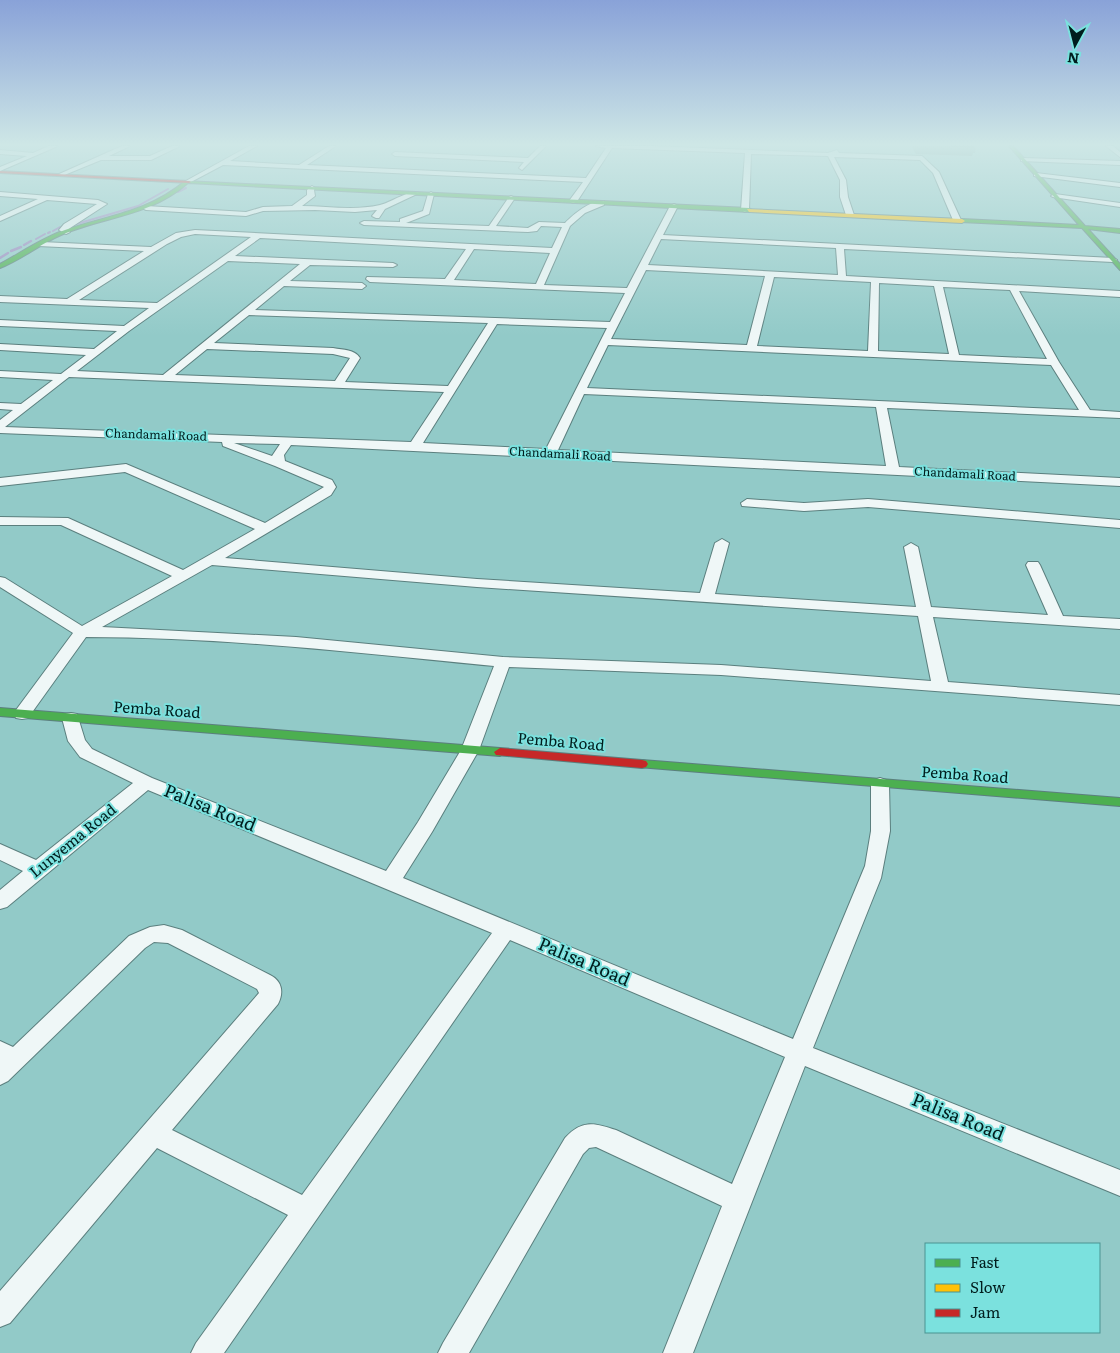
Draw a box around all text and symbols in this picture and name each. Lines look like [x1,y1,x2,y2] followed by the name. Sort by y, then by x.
[1050,20,1100,70] north arrow
[1066,48,1080,70] text: N
[105,423,208,445] street label: Chandamali Road
[509,441,612,465] street label: Chandamali Road
[914,461,1017,485] street label: Chandamali Road
[113,694,201,723] street label: Pemba Road
[517,725,606,756] street label: Pemba Road
[921,759,1009,788] street label: Pemba Road
[160,776,261,837] street label: Palisa Road
[24,798,120,882] street label: Lunyema Road
[534,929,635,992] street label: Palisa Road
[908,1085,1009,1146] street label: Palisa Road
[925,1243,1100,1333] legend
[970,1250,999,1273] text: Fast
[970,1275,1005,1298] text: Slow
[970,1300,1001,1323] text: Jam

